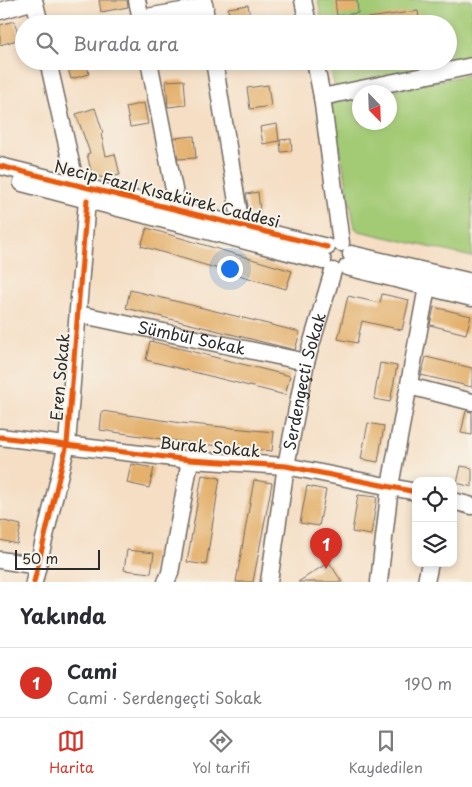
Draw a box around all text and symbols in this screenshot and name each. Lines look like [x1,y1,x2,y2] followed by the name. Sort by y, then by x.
[15,15,457,70] search box
[33,29,61,57] icon: search
[73,29,178,57] text: Burada ara
[352,85,397,130] north arrow
[52,153,283,233] street label: Necip Fazıl Kısakürek Caddesi
[217,256,243,282] your location
[276,309,331,452] street label: Serdengeçti Sokak
[136,314,248,360] street label: Sümbül Sokak
[43,332,75,422] street label: Eren Sokak
[159,430,261,462] street label: Burak Sokak
[412,477,457,567] map controls
[412,477,457,522] button: locate
[412,522,457,567] button: layers
[310,528,342,569] pin: 1
[15,547,100,570] scale bar
[22,548,58,569] text: 50 m
[20,599,106,631] text: Yakında
[67,657,117,685] text: Cami
[32,671,40,695] text: 1
[404,671,452,695] text: 190 m
[67,685,262,709] text: Cami · Serdengeçti Sokak
[49,727,94,778] tab: Harita
[192,727,250,778] tab: Yol tarifi
[349,727,423,778] tab: Kaydedilen

